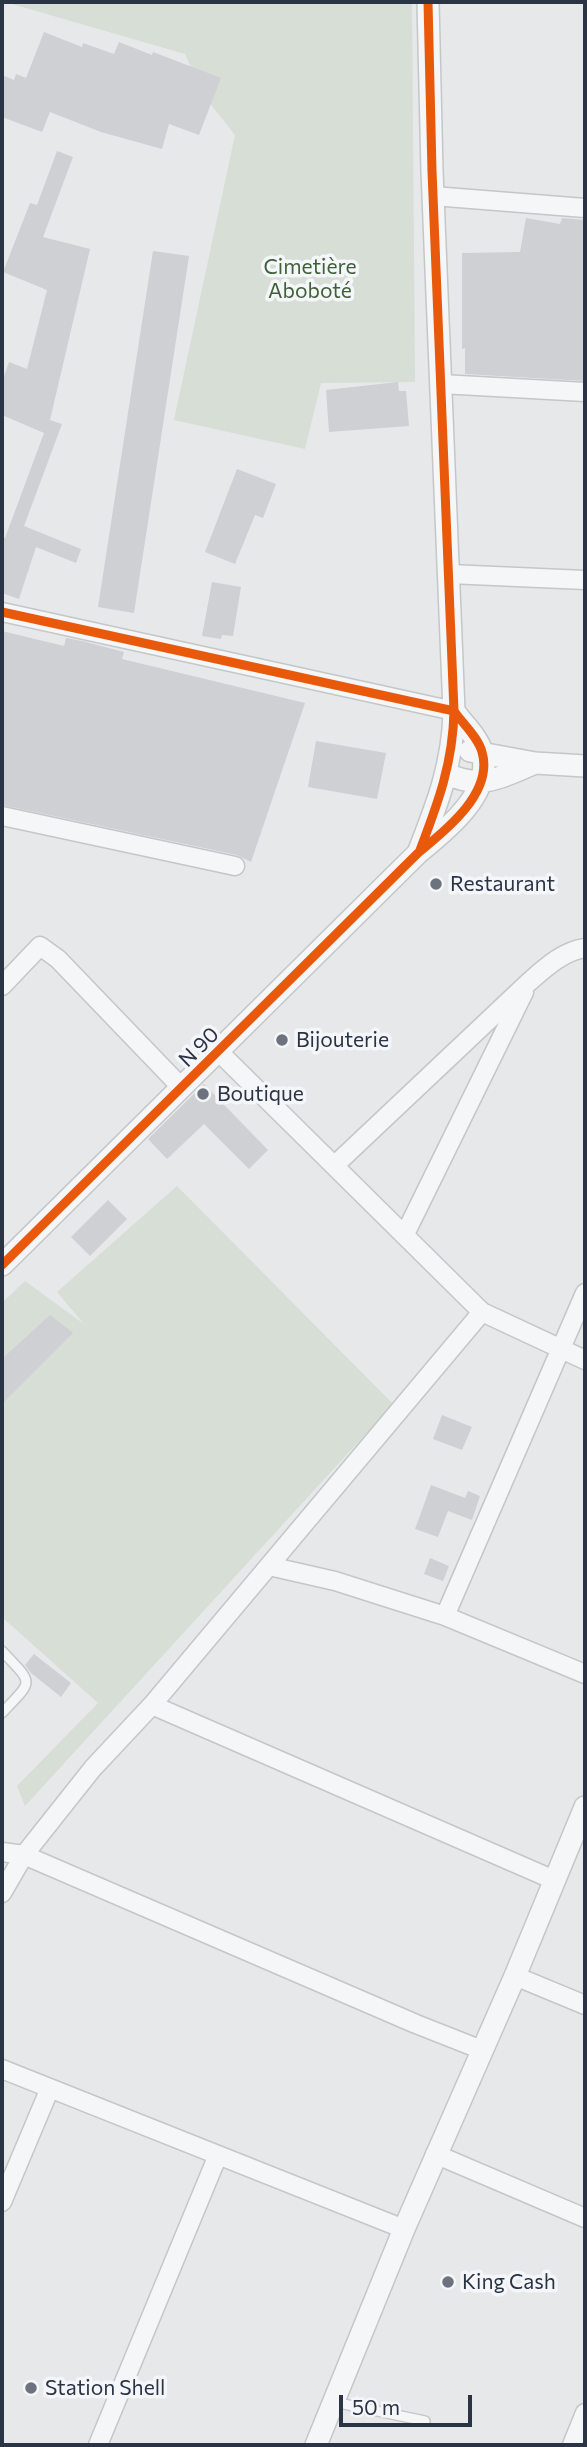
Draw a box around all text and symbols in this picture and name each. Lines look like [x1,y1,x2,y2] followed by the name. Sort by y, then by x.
[263,254,357,304] park label: Cimetière Aboboté
[450,871,555,897] place label: Restaurant
[428,876,444,892] marker: Restaurant
[174,1022,224,1072] street label: N 90
[296,1027,389,1053] place label: Bijouterie
[274,1032,290,1048] marker: Bijouterie
[217,1081,304,1107] place label: Boutique
[195,1086,211,1102] marker: Boutique
[462,2269,556,2295] place label: King Cash
[440,2274,456,2290] marker: King Cash
[45,2375,165,2401] place label: Station Shell
[23,2380,39,2396] marker: Station Shell
[342,2380,475,2424] scale bar
[352,2394,400,2419] text: 50 m

